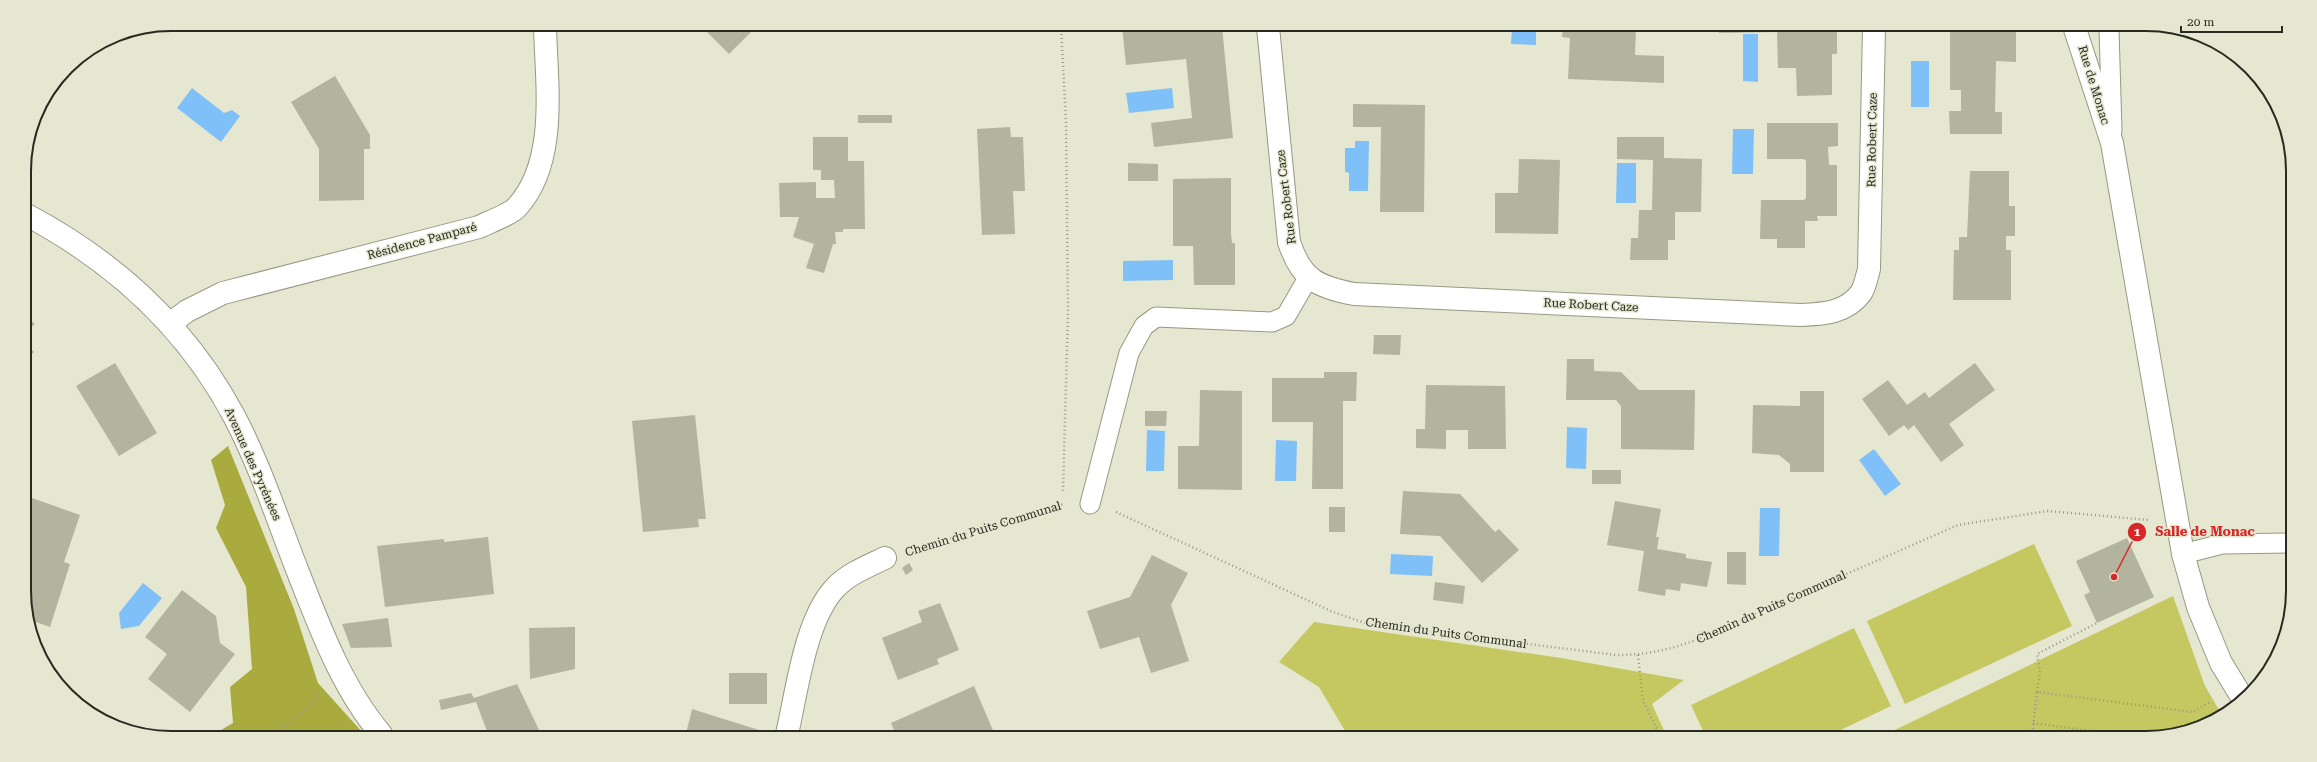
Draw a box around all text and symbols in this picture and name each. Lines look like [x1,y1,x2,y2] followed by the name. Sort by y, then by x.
[2181,8,2282,34] scale bar
[2187,15,2214,29] text: 20 m
[2075,44,2113,127] street label: Rue de Monac
[1864,92,1880,188] street label: Rue Robert Caze
[1273,149,1299,245] street label: Rue Robert Caze
[366,219,479,262] street label: Résidence Pamparé
[1543,296,1639,314] street label: Rue Robert Caze
[222,405,284,523] street label: Avenue des Pyrénées
[903,498,1063,559] street label: Chemin du Puits Communal
[2127,519,2262,544] callout: Salle de Monac
[2155,524,2255,539] text: Salle de Monac
[2134,525,2141,539] text: 1
[1694,567,1848,646] street label: Chemin du Puits Communal
[1365,615,1528,651] street label: Chemin du Puits Communal

